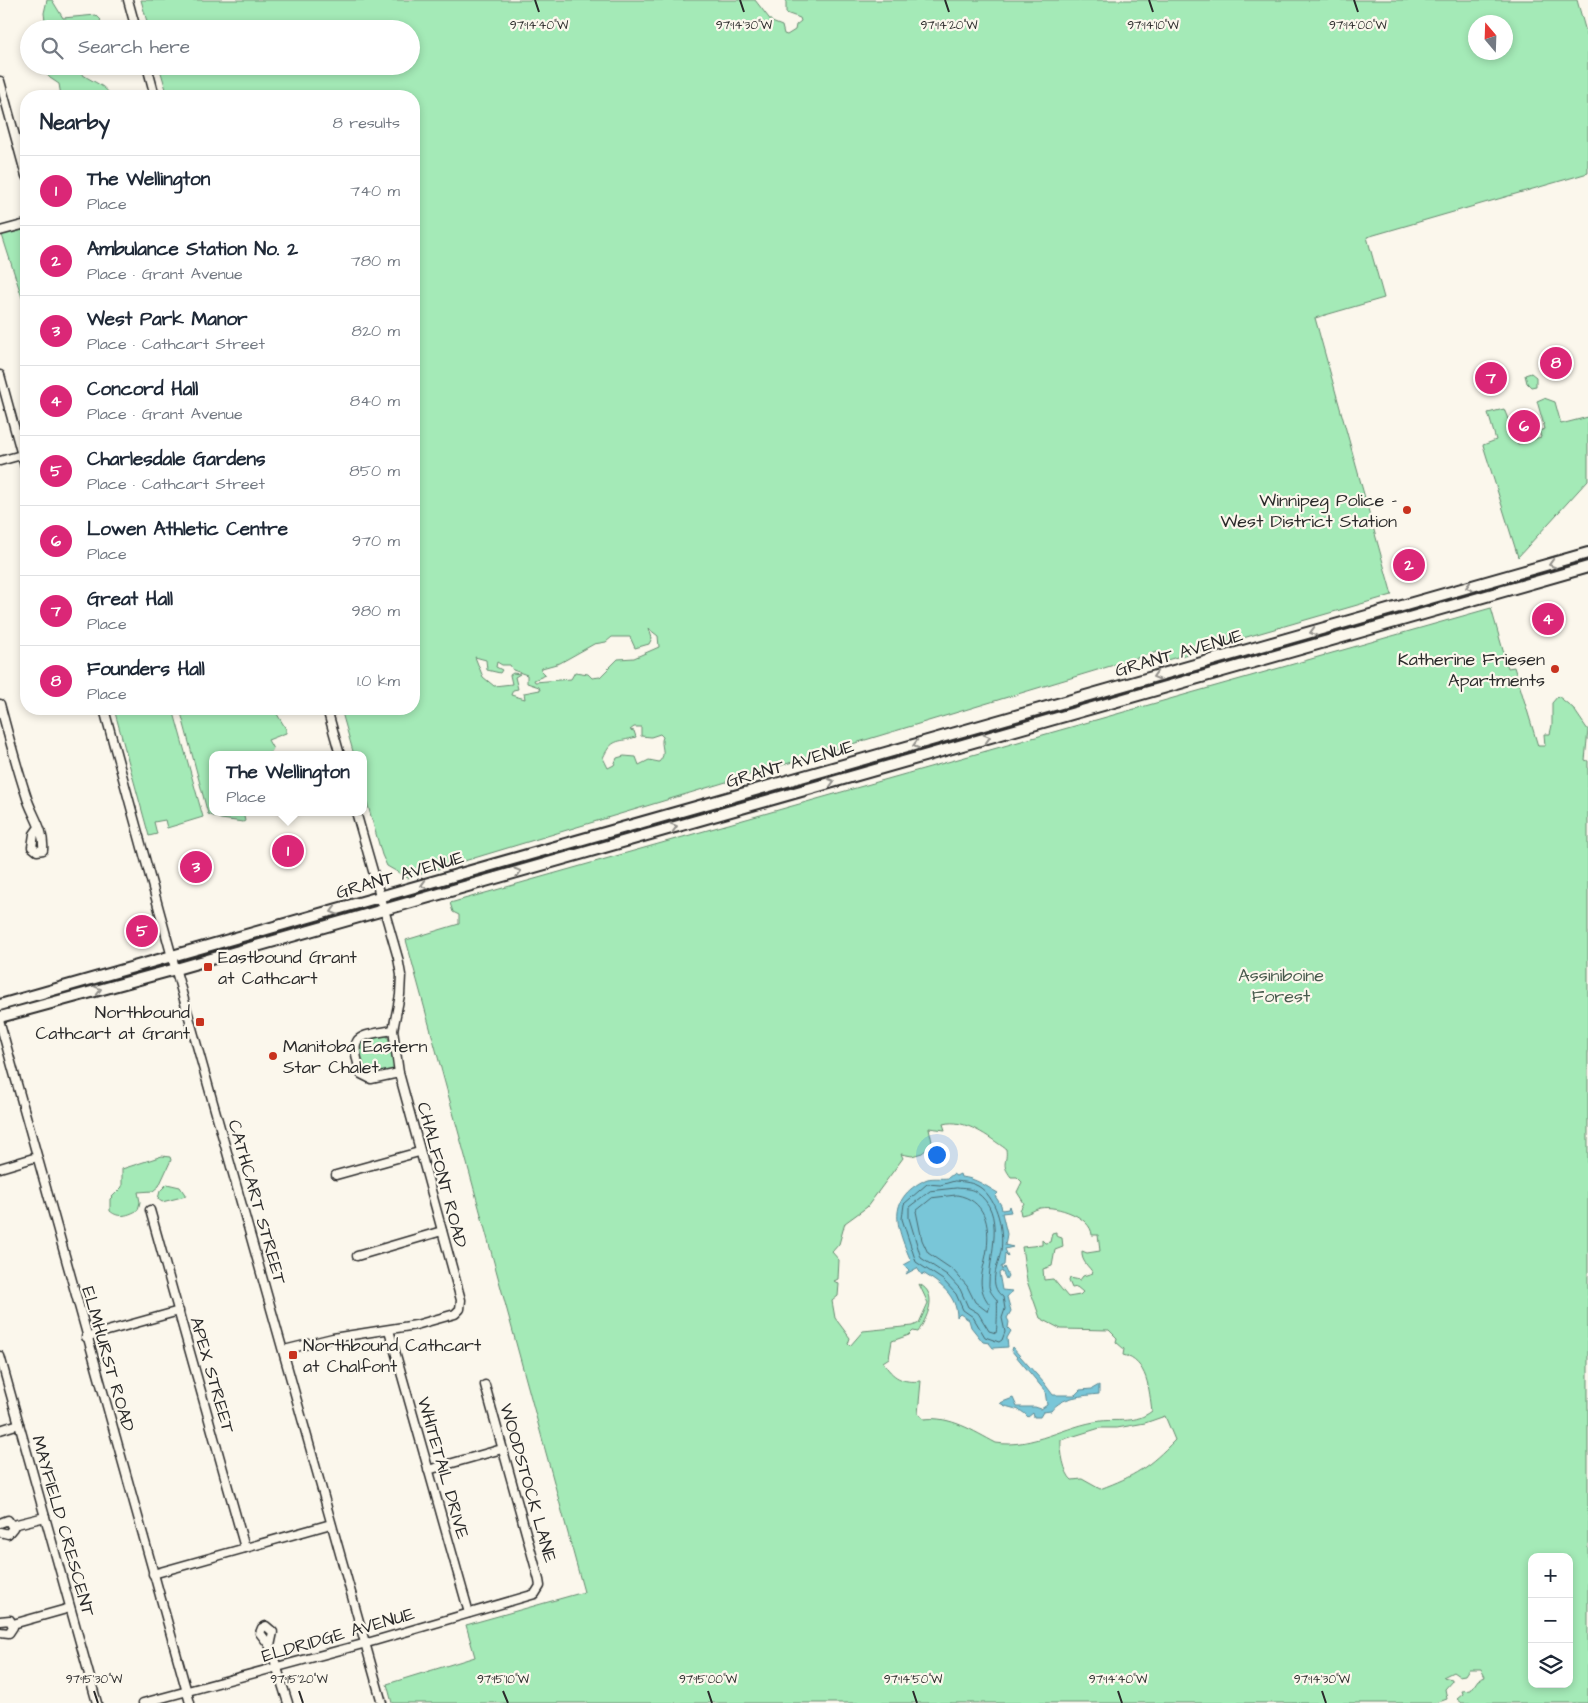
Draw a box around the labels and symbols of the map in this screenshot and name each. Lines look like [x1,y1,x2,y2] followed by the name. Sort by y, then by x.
[1468,15,1513,60] north arrow
[510,17,569,34] text: 97°14'40"W
[716,17,773,34] text: 97°14'30"W
[920,17,978,34] text: 97°14'20"W
[1127,17,1180,34] text: 97°14'10"W
[1329,17,1388,34] text: 97°14'00"W
[1540,344,1572,382] pin: 8
[1475,359,1507,397] pin: 7
[1508,407,1540,445] pin: 6
[1220,488,1397,534] place label: Winnipeg Police - West District Station
[1401,504,1413,516] marker: Winnipeg Police - West District Station
[1393,546,1425,584] pin: 2
[1548,558,1556,568] one-way arrow
[1465,582,1473,592] one-way arrow
[1532,600,1564,638] pin: 4
[1112,623,1246,683] street label: GRANT AVENUE
[1308,626,1317,637] one-way arrow
[1398,647,1545,693] place label: Katherine Friesen Apartments
[1549,663,1561,675] marker: Katherine Friesen Apartments
[1153,671,1161,681] one-way arrow
[982,733,991,743] one-way arrow
[723,734,857,794] street label: GRANT AVENUE
[911,739,920,750] one-way arrow
[826,778,834,788] one-way arrow
[670,822,679,833] one-way arrow
[272,832,304,870] pin: 1
[333,845,467,905] street label: GRANT AVENUE
[180,848,212,886] pin: 3
[514,867,522,877] one-way arrow
[421,880,429,890] one-way arrow
[329,905,338,916] one-way arrow
[126,912,158,950] pin: 5
[218,945,357,991] place label: Eastbound Grant at Cathcart
[202,961,214,973] marker: Eastbound Grant at Cathcart
[1238,963,1324,1009] park label: Assiniboine Forest
[93,986,101,996] one-way arrow
[35,1000,191,1046] place label: Northbound Cathcart at Grant
[194,1016,206,1028] marker: Northbound Cathcart at Grant
[283,1034,427,1080] place label: Manitoba Eastern Star Chalet
[267,1050,279,1062] marker: Manitoba Eastern Star Chalet
[411,1099,474,1251] street label: CHALFONT ROAD
[222,1117,293,1288] street label: CATHCART STREET
[924,1142,950,1168] your location
[75,1283,141,1435] street label: ELMHURST ROAD
[183,1314,241,1437] street label: APEX STREET
[303,1333,482,1379] place label: Northbound Cathcart at Chalfont
[287,1349,299,1361] marker: Northbound Cathcart at Chalfont
[411,1394,475,1542] street label: WHITETAIL DRIVE
[493,1401,563,1566] street label: WOODSTOCK LANE
[25,1433,101,1620] street label: MAYFIELD CRESCENT
[259,1601,418,1669] street label: ELDRIDGE AVENUE
[66,1671,123,1688] text: 97°15'30"W
[270,1671,328,1688] text: 97°15'20"W
[477,1671,530,1688] text: 97°15'10"W
[679,1671,738,1688] text: 97°15'00"W
[884,1671,943,1688] text: 97°14'50"W
[1089,1671,1148,1688] text: 97°14'40"W
[1294,1671,1351,1688] text: 97°14'30"W

